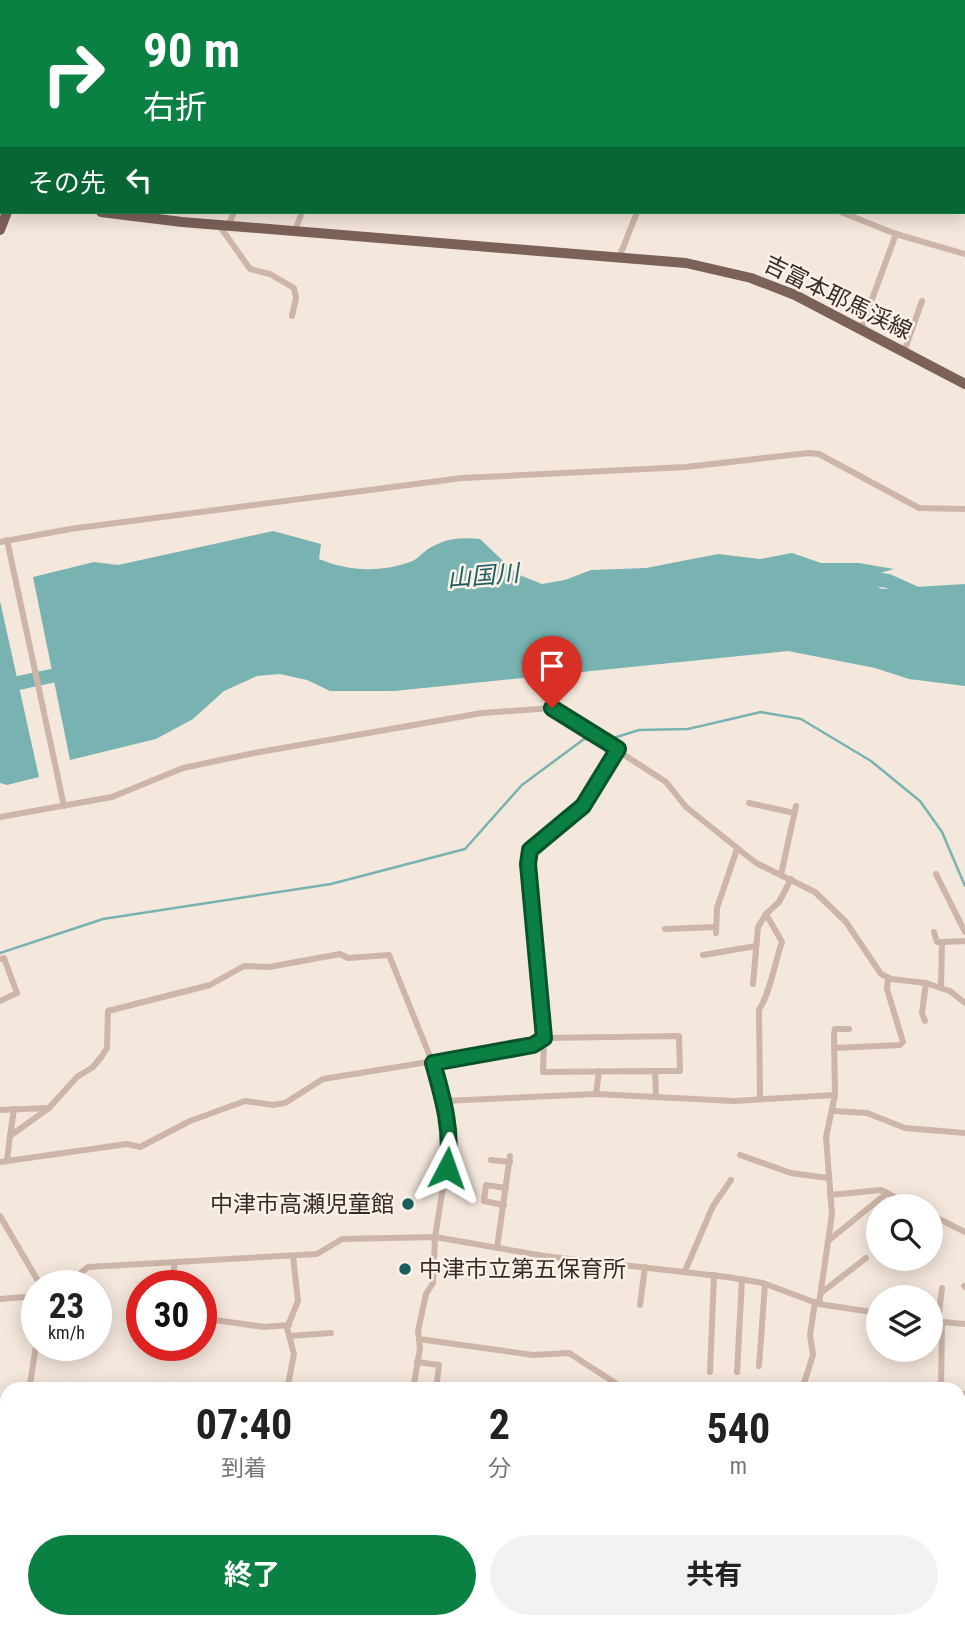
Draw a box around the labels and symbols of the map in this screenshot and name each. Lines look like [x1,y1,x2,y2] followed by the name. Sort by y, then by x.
[760,250,916,345] street label: 吉富本耶馬渓線
[446,559,523,593] water label: 山国川
[522,636,582,708] pin
[410,1131,484,1205] position arrow
[210,1191,394,1218] place label: 中津市高瀬児童館
[400,1196,416,1212] marker: 中津市高瀬児童館
[419,1256,626,1283] place label: 中津市立第五保育所
[397,1261,413,1277] marker: 中津市立第五保育所
[126,1270,217,1361] speed limit sign: 30

